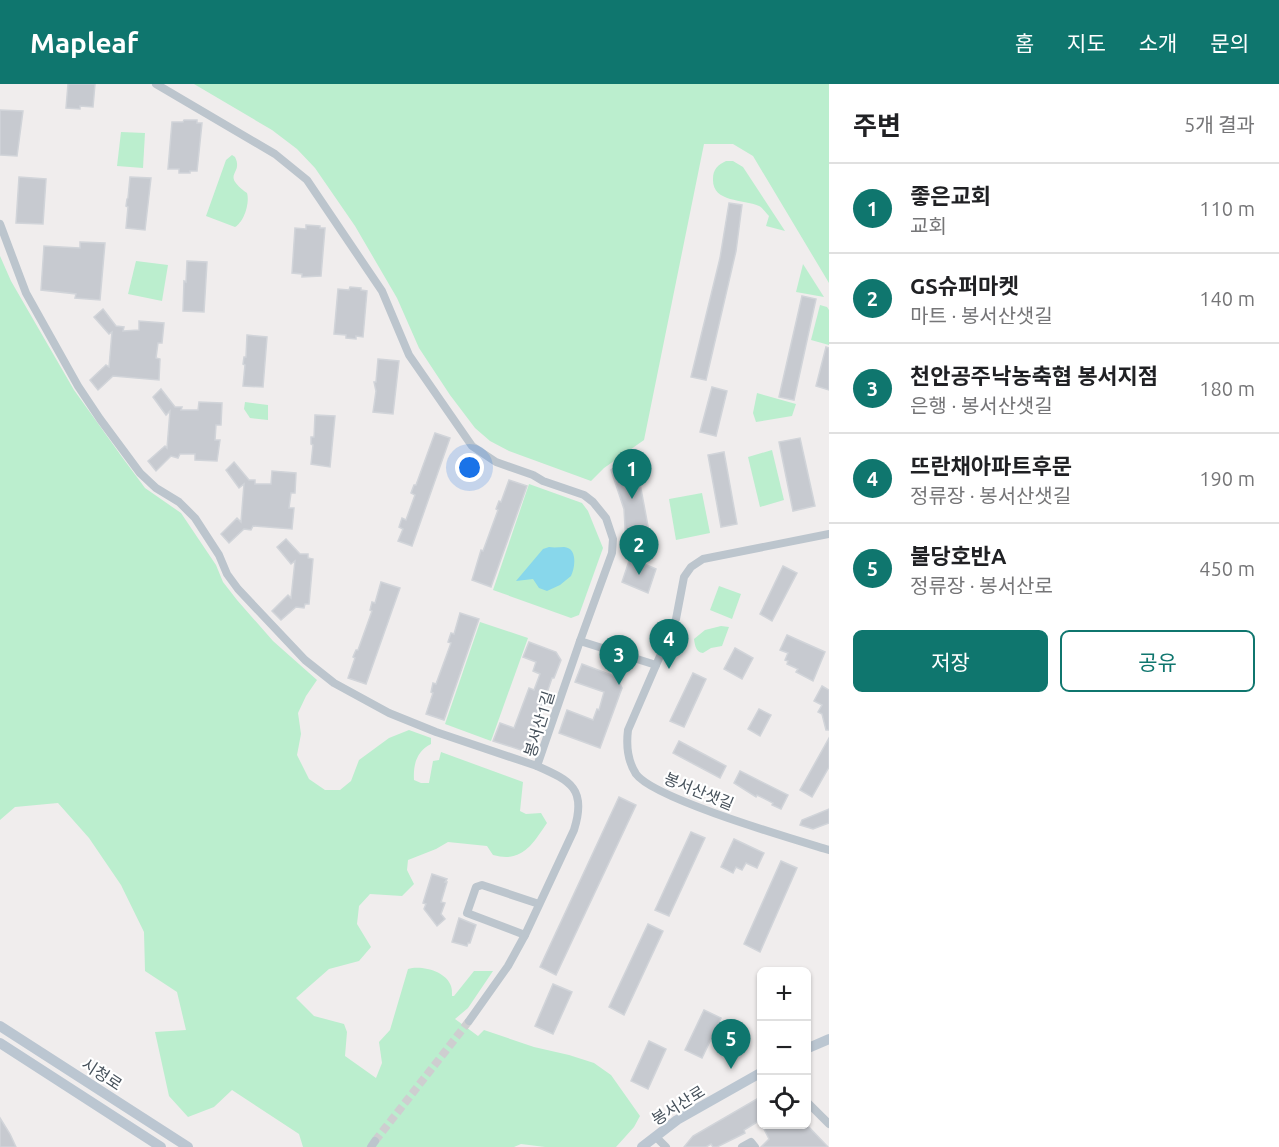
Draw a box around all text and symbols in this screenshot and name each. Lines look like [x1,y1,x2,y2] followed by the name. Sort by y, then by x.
[30,27,138,58] text: Mapleaf
[1015,31,1034,55] text: 홈
[1067,31,1106,55] text: 지도
[1139,31,1177,55] text: 소개
[1210,31,1249,55] text: 문의
[853,111,901,140] text: 주변
[1184,113,1255,136] text: 5개 결과
[910,183,991,208] text: 좋은교회
[867,197,878,220] text: 1
[1199,197,1255,220] text: 110 m
[910,214,947,237] text: 교회
[910,273,1019,298] text: GS슈퍼마켓
[867,287,878,310] text: 2
[1199,287,1255,310] text: 140 m
[910,304,1053,327] text: 마트 · 봉서산샛길
[910,363,1158,388] text: 천안공주낙농축협 봉서지점
[867,377,878,400] text: 3
[1199,377,1255,400] text: 180 m
[910,394,1053,417] text: 은행 · 봉서산샛길
[612,450,652,499] pin: 1
[455,453,484,482] your location
[910,453,1072,478] text: 뜨란채아파트후문
[867,467,878,490] text: 4
[1199,467,1255,490] text: 190 m
[910,484,1071,507] text: 정류장 · 봉서산샛길
[620,526,658,575] pin: 2
[910,543,1006,568] text: 불당호반A
[867,557,878,580] text: 5
[1199,557,1255,580] text: 450 m
[910,574,1053,597] text: 정류장 · 봉서산로
[650,620,688,669] pin: 4
[853,630,1048,692] button: 저장
[1060,630,1255,692] button: 공유
[600,636,638,685] pin: 3
[520,689,558,759] street label: 봉서산1길
[662,769,736,813] street label: 봉서산샛길
[757,967,811,1129] map controls
[757,967,811,1021] button: +
[712,1020,750,1069] pin: 5
[757,1021,811,1075] button: −
[79,1054,126,1094] street label: 시청로
[757,1075,811,1129] button: locate
[648,1082,708,1128] street label: 봉서산로

